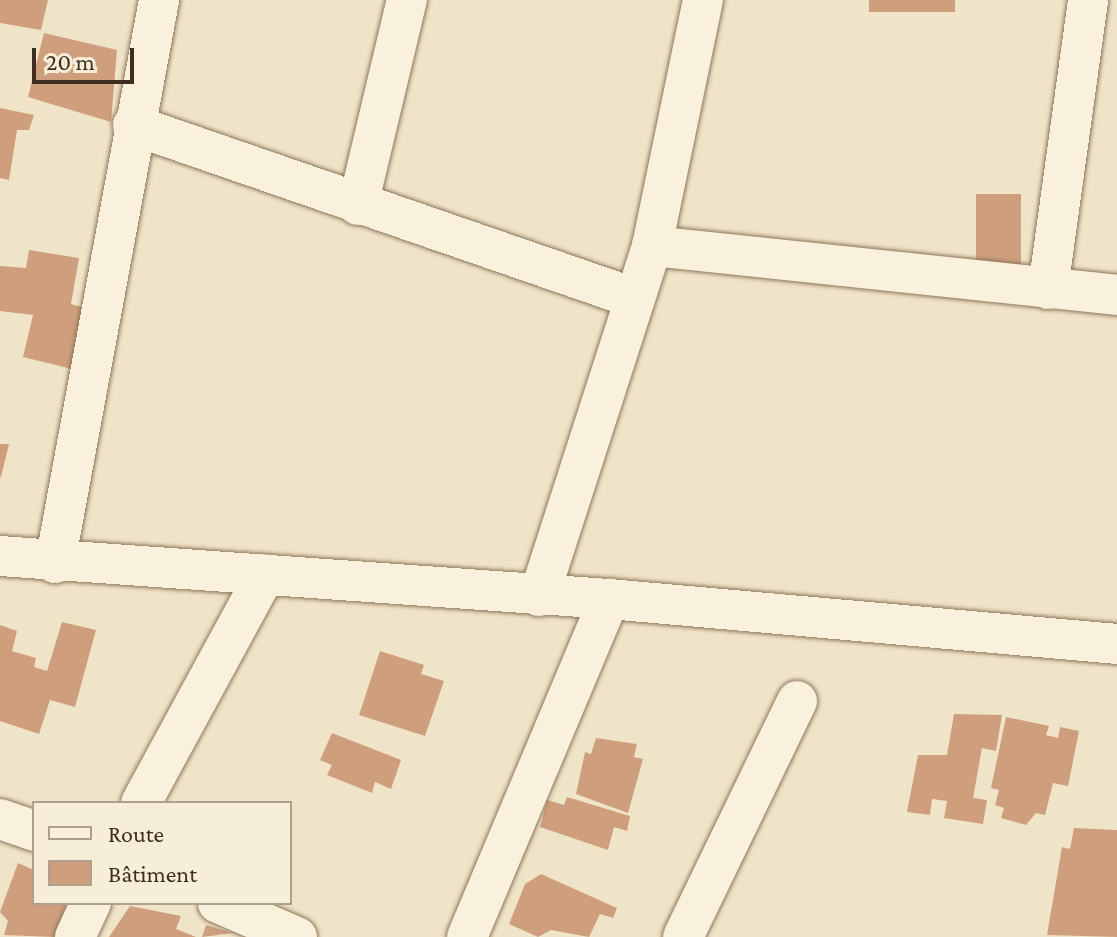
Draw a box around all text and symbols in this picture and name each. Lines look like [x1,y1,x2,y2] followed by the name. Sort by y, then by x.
[36,32,138,82] scale bar
[46,48,95,75] text: 20 m
[32,801,292,905] legend
[108,820,164,847] text: Route
[108,860,197,887] text: Bâtiment

